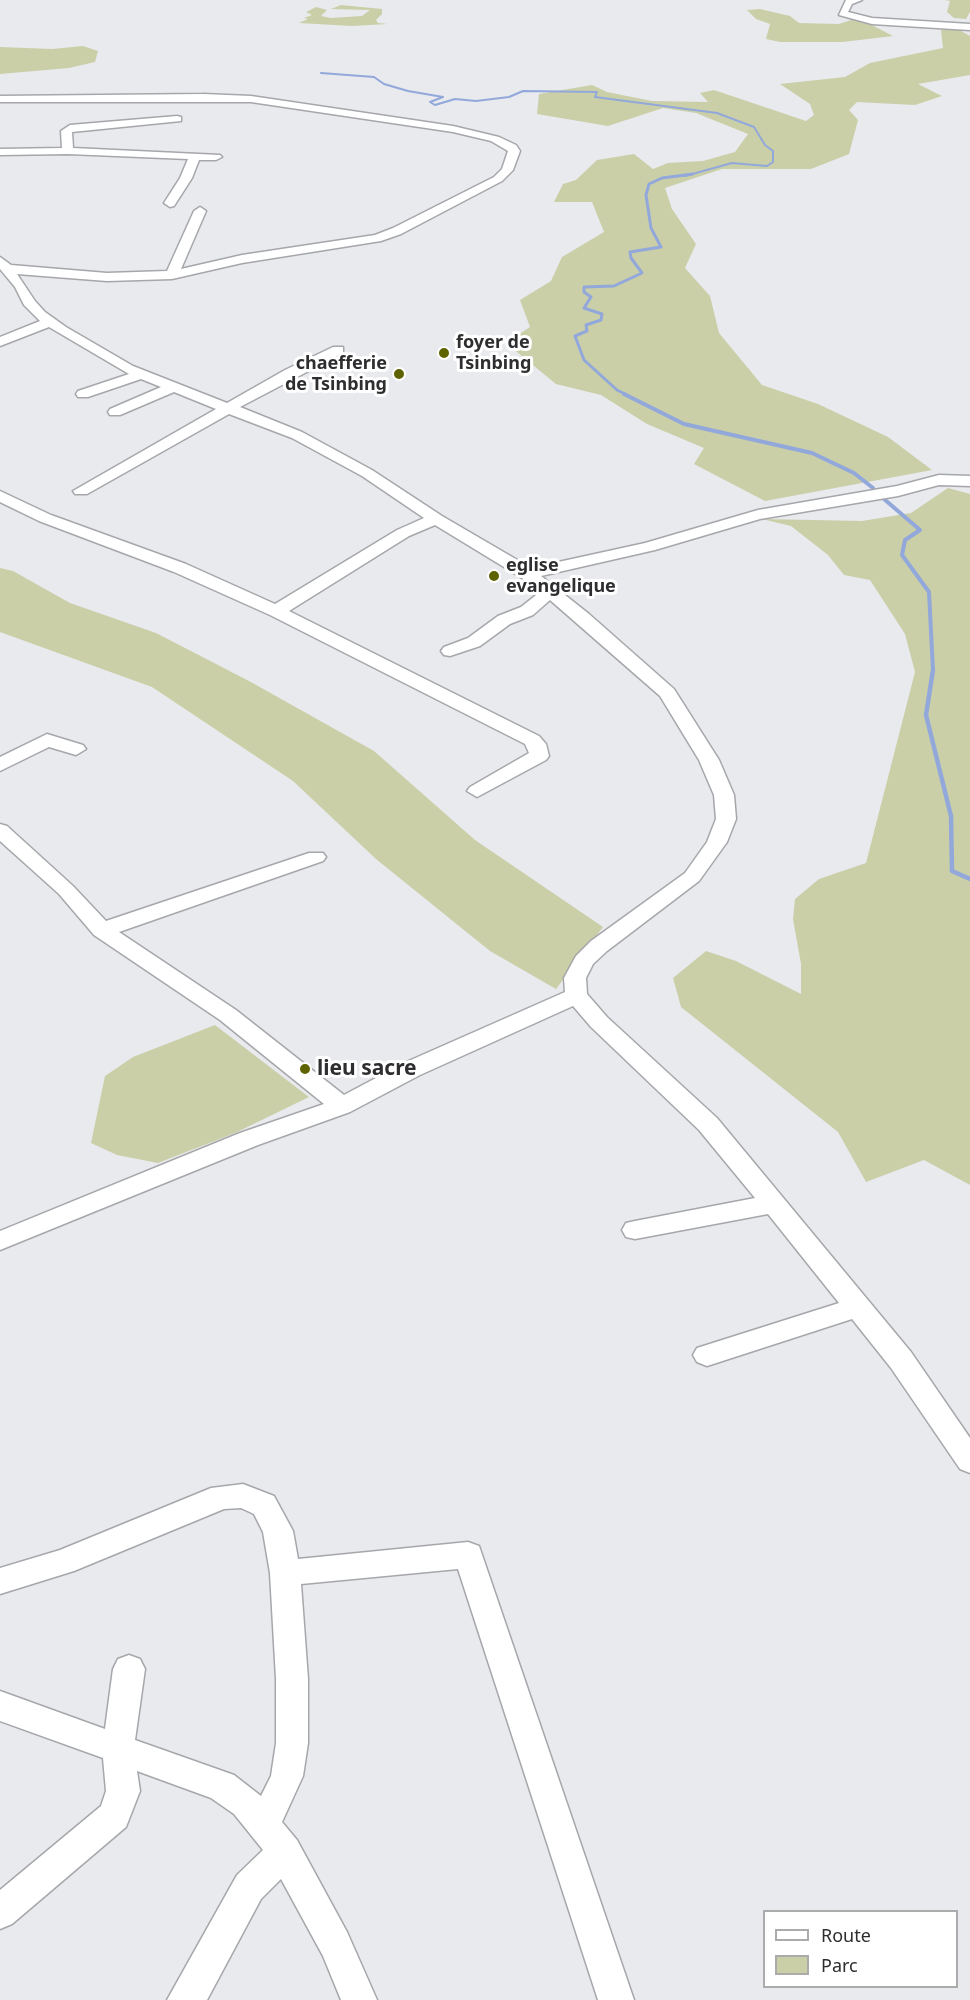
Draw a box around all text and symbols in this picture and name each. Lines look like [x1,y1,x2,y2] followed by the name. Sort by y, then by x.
[456,332,531,374] place label: foyer de Tsinbing
[437,346,451,360] marker: foyer de Tsinbing
[285,353,387,395] place label: chaefferie de Tsinbing
[392,367,406,381] marker: chaefferie de Tsinbing
[506,555,616,598] place label: eglise evangelique
[487,569,501,583] marker: eglise evangelique
[317,1056,417,1082] place label: lieu sacre
[298,1062,312,1076] marker: lieu sacre
[763,1910,958,1988] legend
[821,1923,871,1947] text: Route
[821,1953,858,1977] text: Parc

